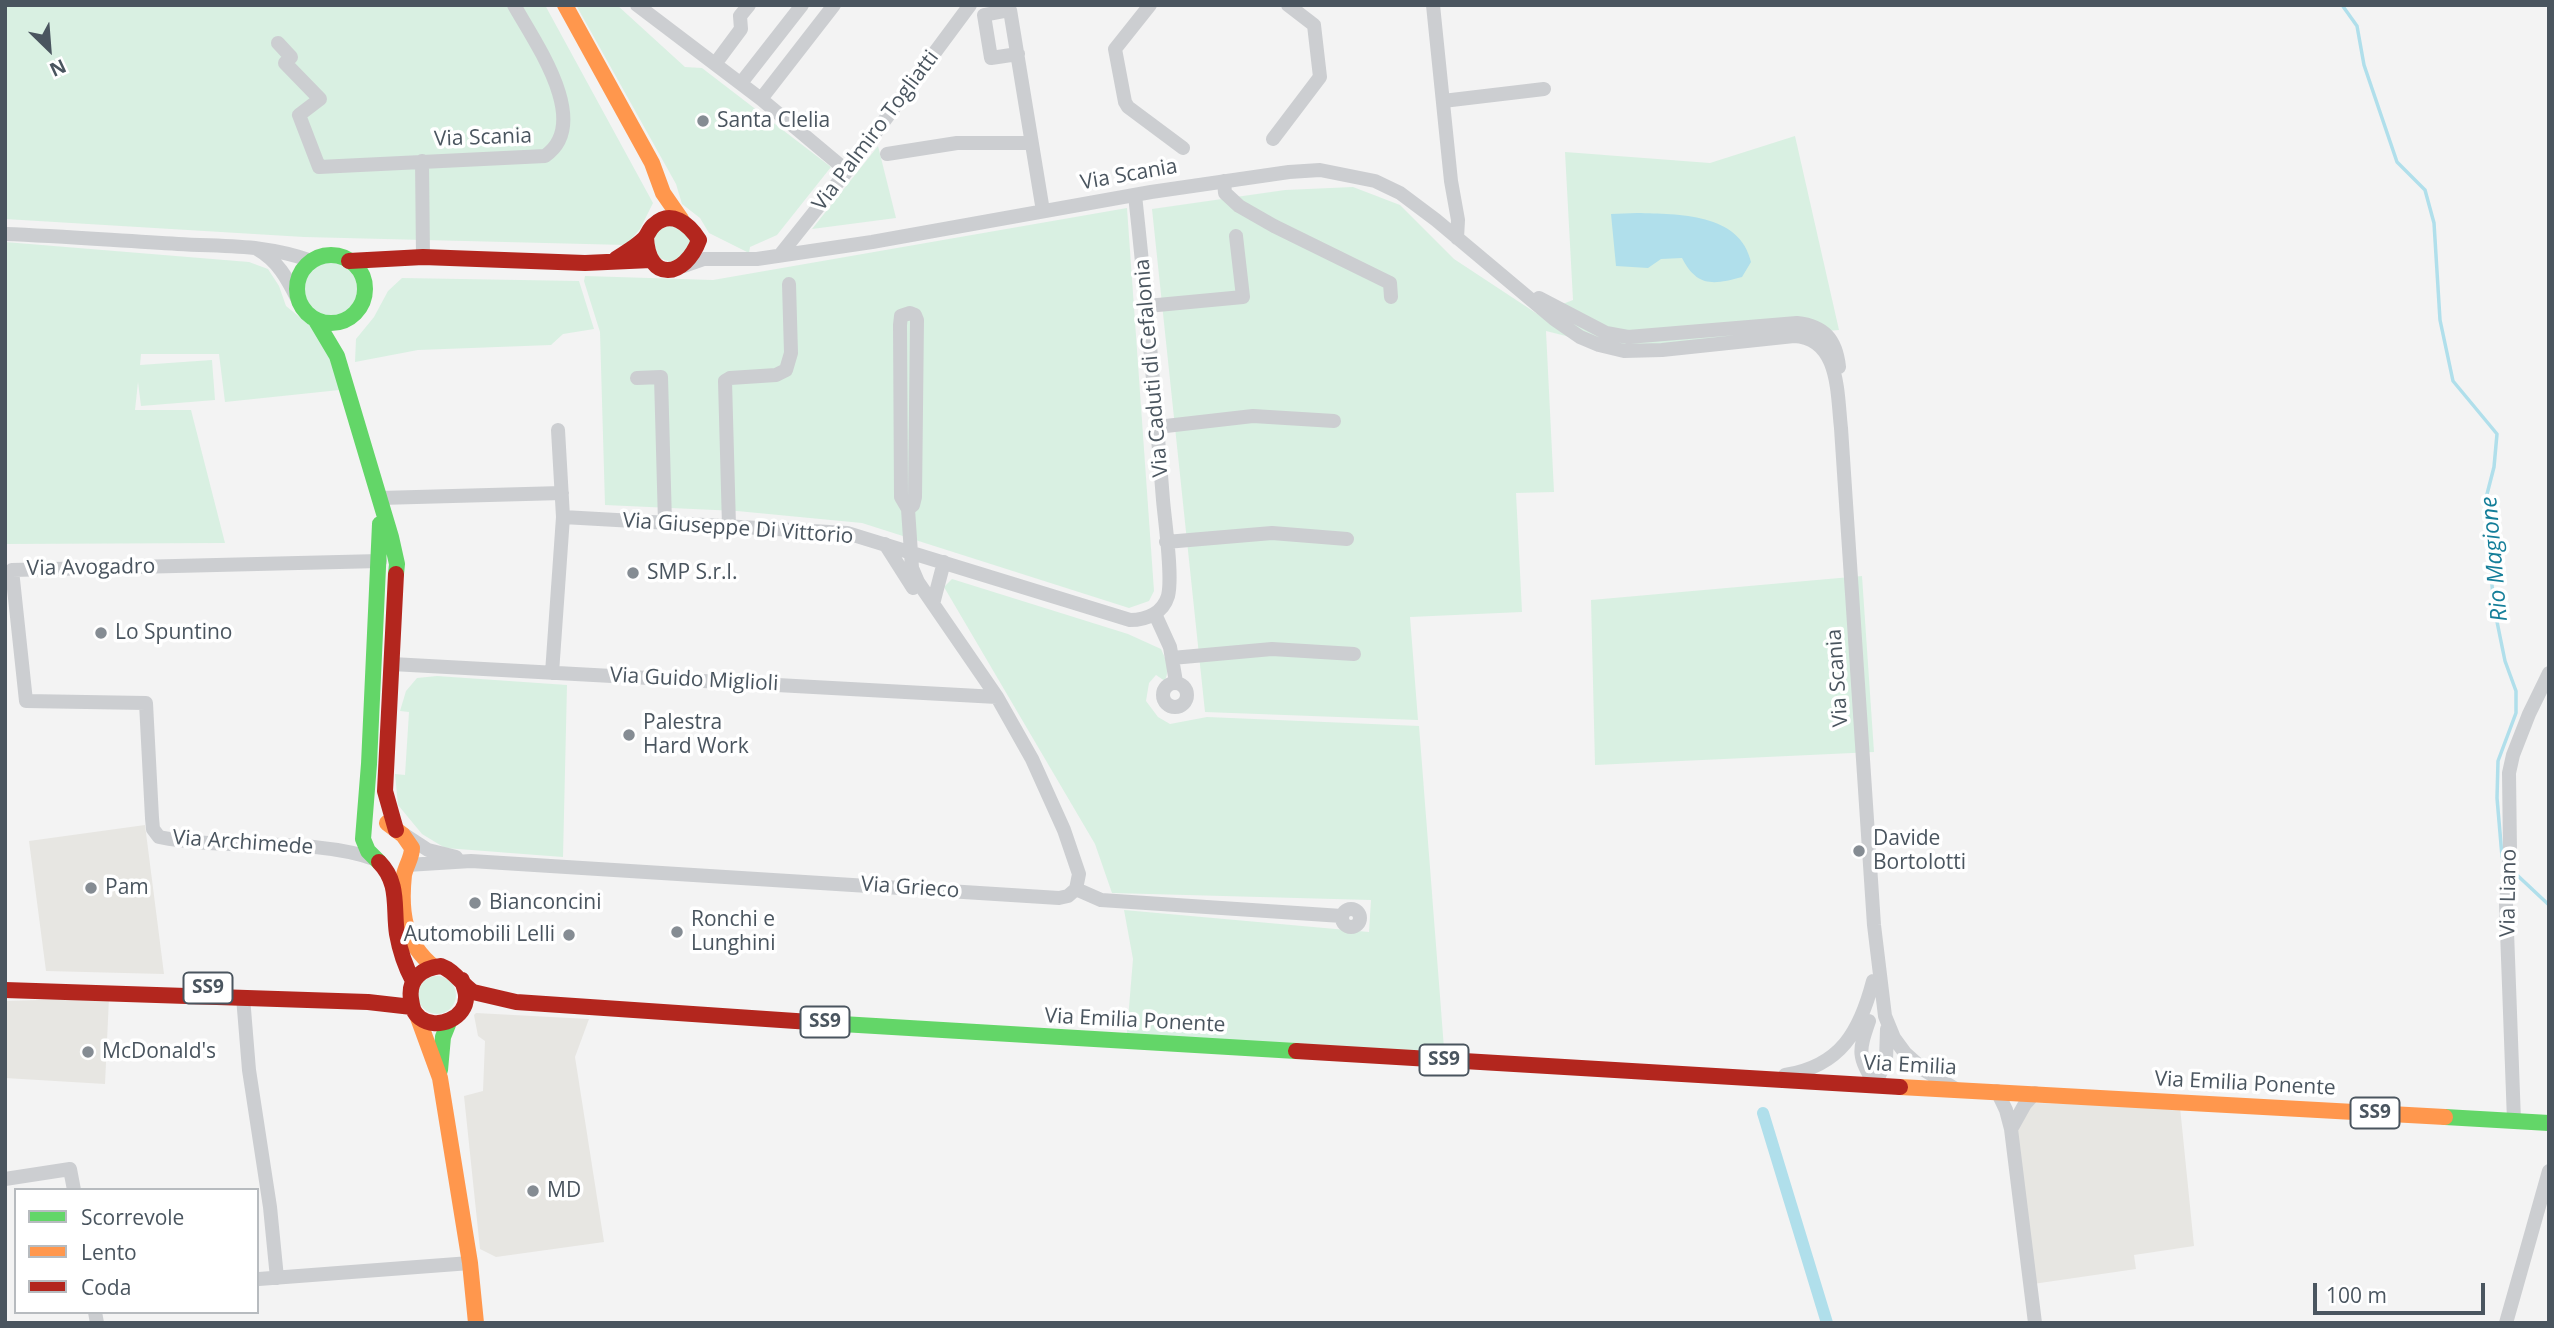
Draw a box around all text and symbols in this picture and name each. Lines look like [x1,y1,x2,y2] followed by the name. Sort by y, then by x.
[14,14,84,84] north arrow
[808,46,944,216] street label: Via Palmiro Togliatti
[45,53,70,83] text: N
[717,108,830,134] place label: Santa Clelia
[695,113,711,129] marker: Santa Clelia
[434,124,532,152] street label: Via Scania
[1079,154,1179,196] street label: Via Scania
[1130,258,1174,478] street label: Via Caduti di Cefalonia
[2476,495,2514,623] water label: Rio Magione
[622,508,854,550] street label: Via Giuseppe Di Vittorio
[27,554,155,582] street label: Via Avogadro
[647,560,737,586] place label: SMP S.r.l.
[625,565,641,581] marker: SMP S.r.l.
[115,620,232,646] place label: Lo Spuntino
[93,625,109,641] marker: Lo Spuntino
[1822,628,1854,728] street label: Via Scania
[609,663,779,697] street label: Via Guido Miglioli
[643,710,749,760] place label: Palestra Hard Work
[621,727,637,743] marker: Palestra Hard Work
[172,826,314,860] street label: Via Archimede
[1873,826,1966,876] place label: Davide Bortolotti
[1851,843,1867,859] marker: Davide Bortolotti
[2496,849,2522,937] street label: Via Liano
[860,872,960,904] street label: Via Grieco
[105,875,149,901] place label: Pam
[83,880,99,896] marker: Pam
[489,890,602,916] place label: Bianconcini
[467,895,483,911] marker: Bianconcini
[691,907,775,957] place label: Ronchi e Lunghini
[404,922,555,948] place label: Automobili Lelli
[669,924,685,940] marker: Ronchi e Lunghini
[561,927,577,943] marker: Automobili Lelli
[184,972,232,1004] road number: SS9
[1044,1004,1226,1038] street label: Via Emilia Ponente
[800,1006,850,1038] road number: SS9
[102,1039,216,1065] place label: McDonald's
[80,1044,96,1060] marker: McDonald's
[1420,1044,1468,1076] road number: SS9
[1863,1051,1957,1081] street label: Via Emilia
[2154,1067,2336,1101] street label: Via Emilia Ponente
[2350,1098,2400,1128] road number: SS9
[547,1178,581,1204] place label: MD
[525,1183,541,1199] marker: MD
[14,1188,259,1314] legend
[81,1203,184,1231] text: Scorrevole
[81,1238,137,1266] text: Lento
[2316,1268,2488,1312] scale bar
[81,1273,131,1301] text: Coda
[2326,1281,2387,1309] text: 100 m

